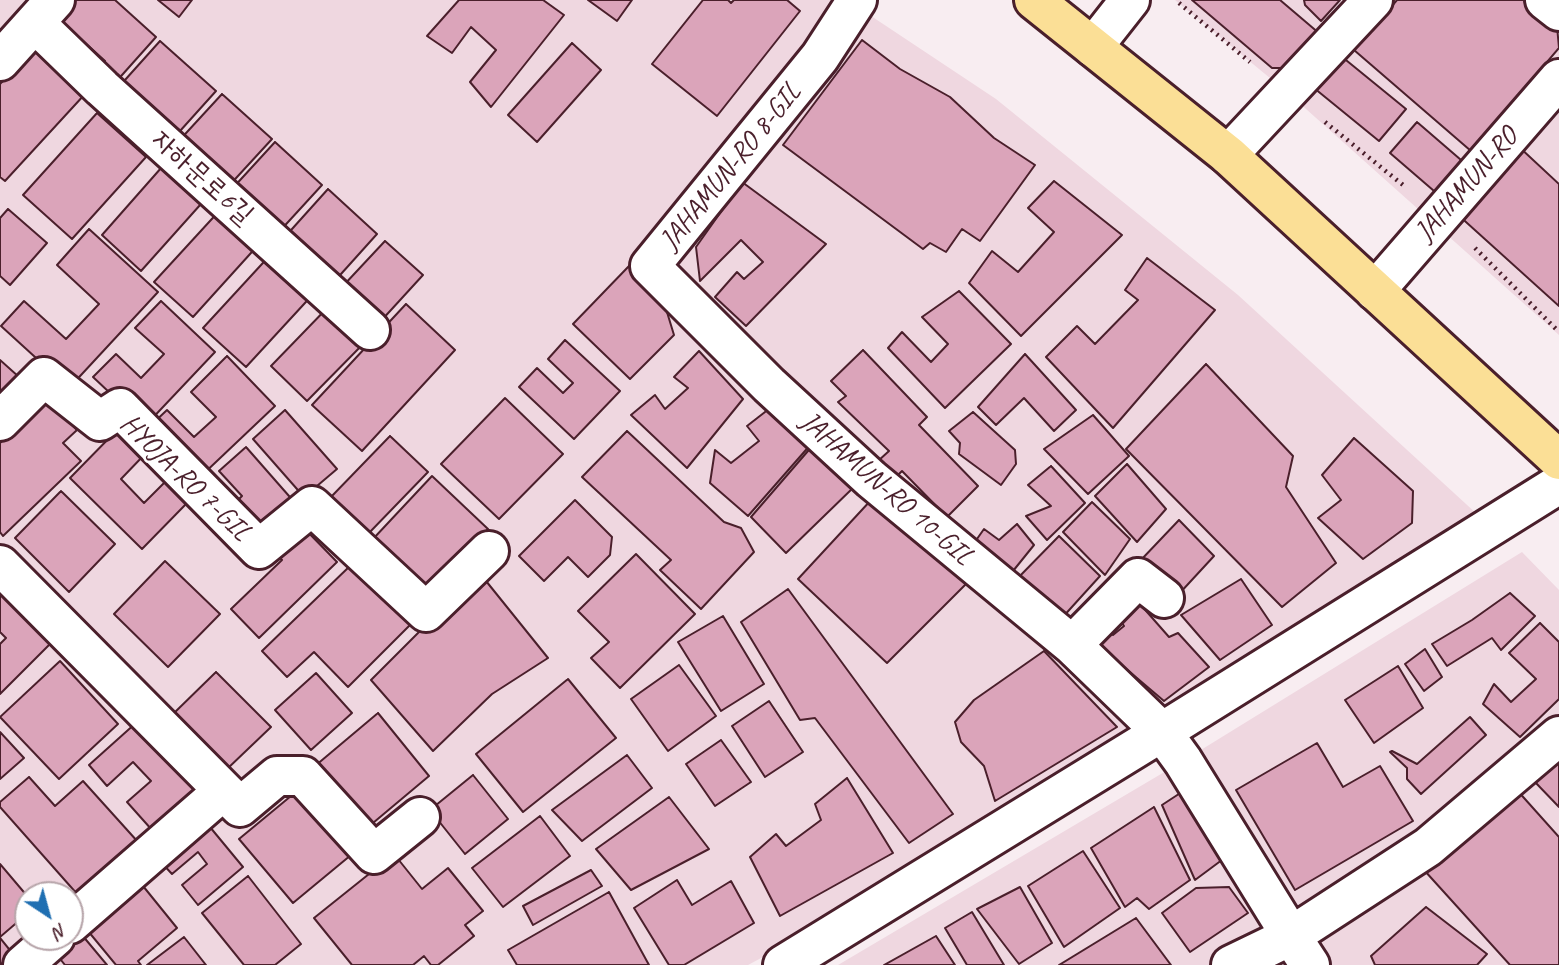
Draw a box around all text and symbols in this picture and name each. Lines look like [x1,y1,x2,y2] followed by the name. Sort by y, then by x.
[653,77,809,257] street label: JAHAMUN-RO 8-GIL
[1408,121,1526,249] street label: JAHAMUN-RO
[144,124,260,232] street label: 자하문로6길
[793,405,979,573] street label: JAHAMUN-RO 10-GIL
[113,407,257,549] street label: HYOJA-RO 7-GIL
[14,881,84,951] north arrow
[48,918,72,945] text: N

